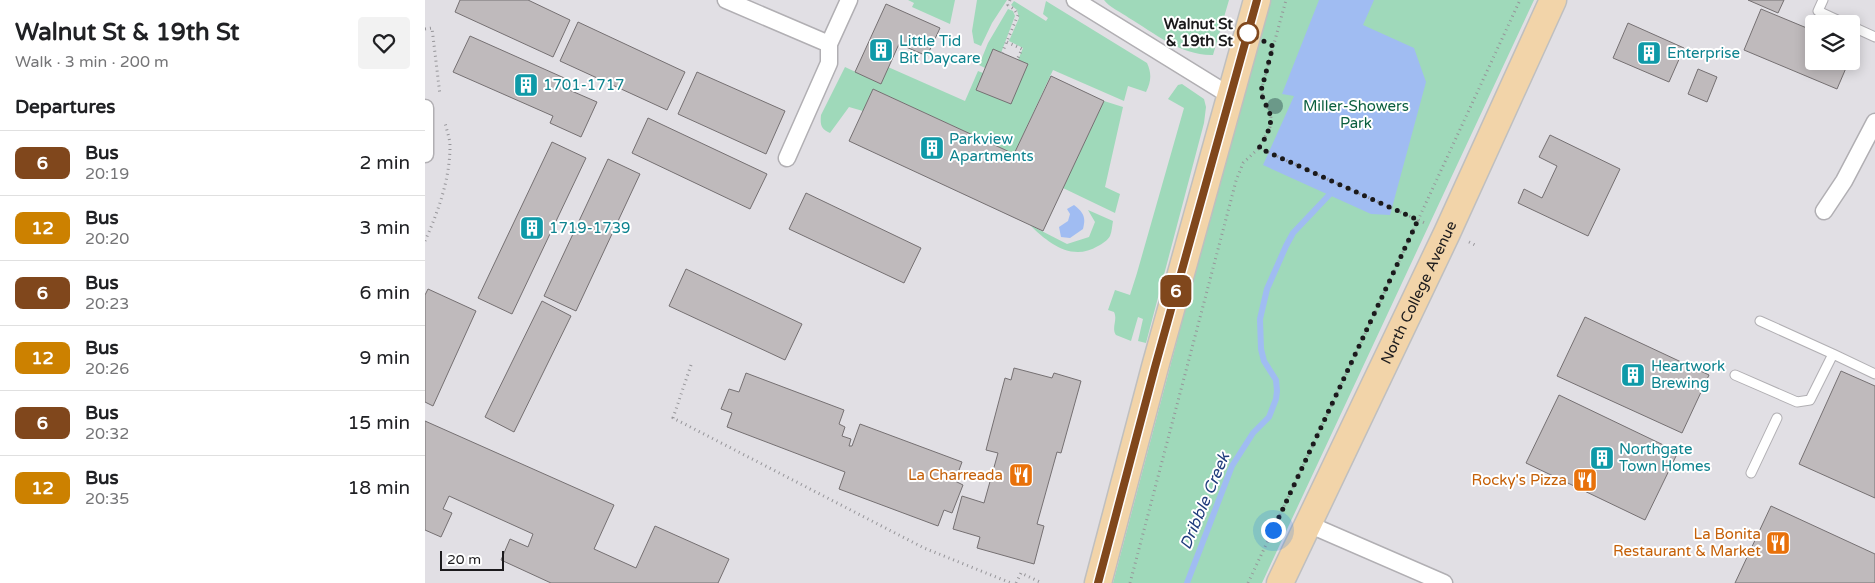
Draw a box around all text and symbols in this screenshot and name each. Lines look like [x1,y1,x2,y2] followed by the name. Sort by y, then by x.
[1164,15,1233,50] place label: Walnut St & 19th St
[1805,15,1860,70] map controls
[1805,15,1860,70] button: layers
[358,17,410,69] button: heart
[15,18,239,47] text: Walnut St & 19th St
[1237,22,1259,44] marker: Walnut St & 19th St
[899,32,980,67] place label: Little Tid Bit Daycare
[868,37,894,63] building icon: Little Tid Bit Daycare
[1636,40,1662,66] building icon: Enterprise
[1667,44,1740,62] place label: Enterprise
[15,52,169,72] text: Walk · 3 min · 200 m
[513,72,539,98] building icon: 1701-1717
[543,76,624,94] place label: 1701-1717
[15,96,115,118] text: Departures
[1303,97,1409,132] park label: Miller-Showers Park
[949,130,1034,165] place label: Parkview Apartments
[919,135,945,161] building icon: Parkview Apartments
[85,142,119,164] text: Bus
[37,152,48,174] text: 6
[359,152,410,174] text: 2 min
[85,164,129,184] text: 20:19
[85,207,119,229] text: Bus
[519,215,545,241] building icon: 1719-1739
[31,217,54,239] text: 12
[359,217,410,239] text: 3 min
[1377,218,1460,367] street label: North College Avenue
[549,219,630,237] place label: 1719-1739
[85,229,129,249] text: 20:20
[85,272,119,294] text: Bus
[1160,275,1192,307] line badge: 6
[1170,280,1182,302] text: 6
[37,282,48,304] text: 6
[359,282,410,304] text: 6 min
[85,294,129,314] text: 20:23
[85,337,119,359] text: Bus
[31,347,54,369] text: 12
[359,347,410,369] text: 9 min
[1651,357,1725,392] place label: Heartwork Brewing
[85,359,129,379] text: 20:26
[1620,362,1646,388] building icon: Heartwork Brewing
[85,402,119,424] text: Bus
[37,412,48,434] text: 6
[347,412,410,434] text: 15 min
[85,424,129,444] text: 20:32
[1619,440,1711,475] place label: Northgate Town Homes
[1589,445,1615,471] building icon: Northgate Town Homes
[1176,448,1235,552] water label: Dribble Creek
[1008,462,1034,488] restaurant icon: La Charreada
[908,466,1003,484] place label: La Charreada
[85,467,119,489] text: Bus
[1572,467,1598,493] restaurant icon: Rocky's Pizza
[1471,471,1567,489] place label: Rocky's Pizza
[31,477,54,499] text: 12
[347,477,410,499] text: 18 min
[85,489,129,509] text: 20:35
[1261,518,1286,543] your location
[1613,525,1761,560] place label: La Bonita Restaurant & Market
[1765,530,1791,556] restaurant icon: La Bonita Restaurant & Market
[440,548,504,571] scale bar
[447,551,481,568] text: 20 m

